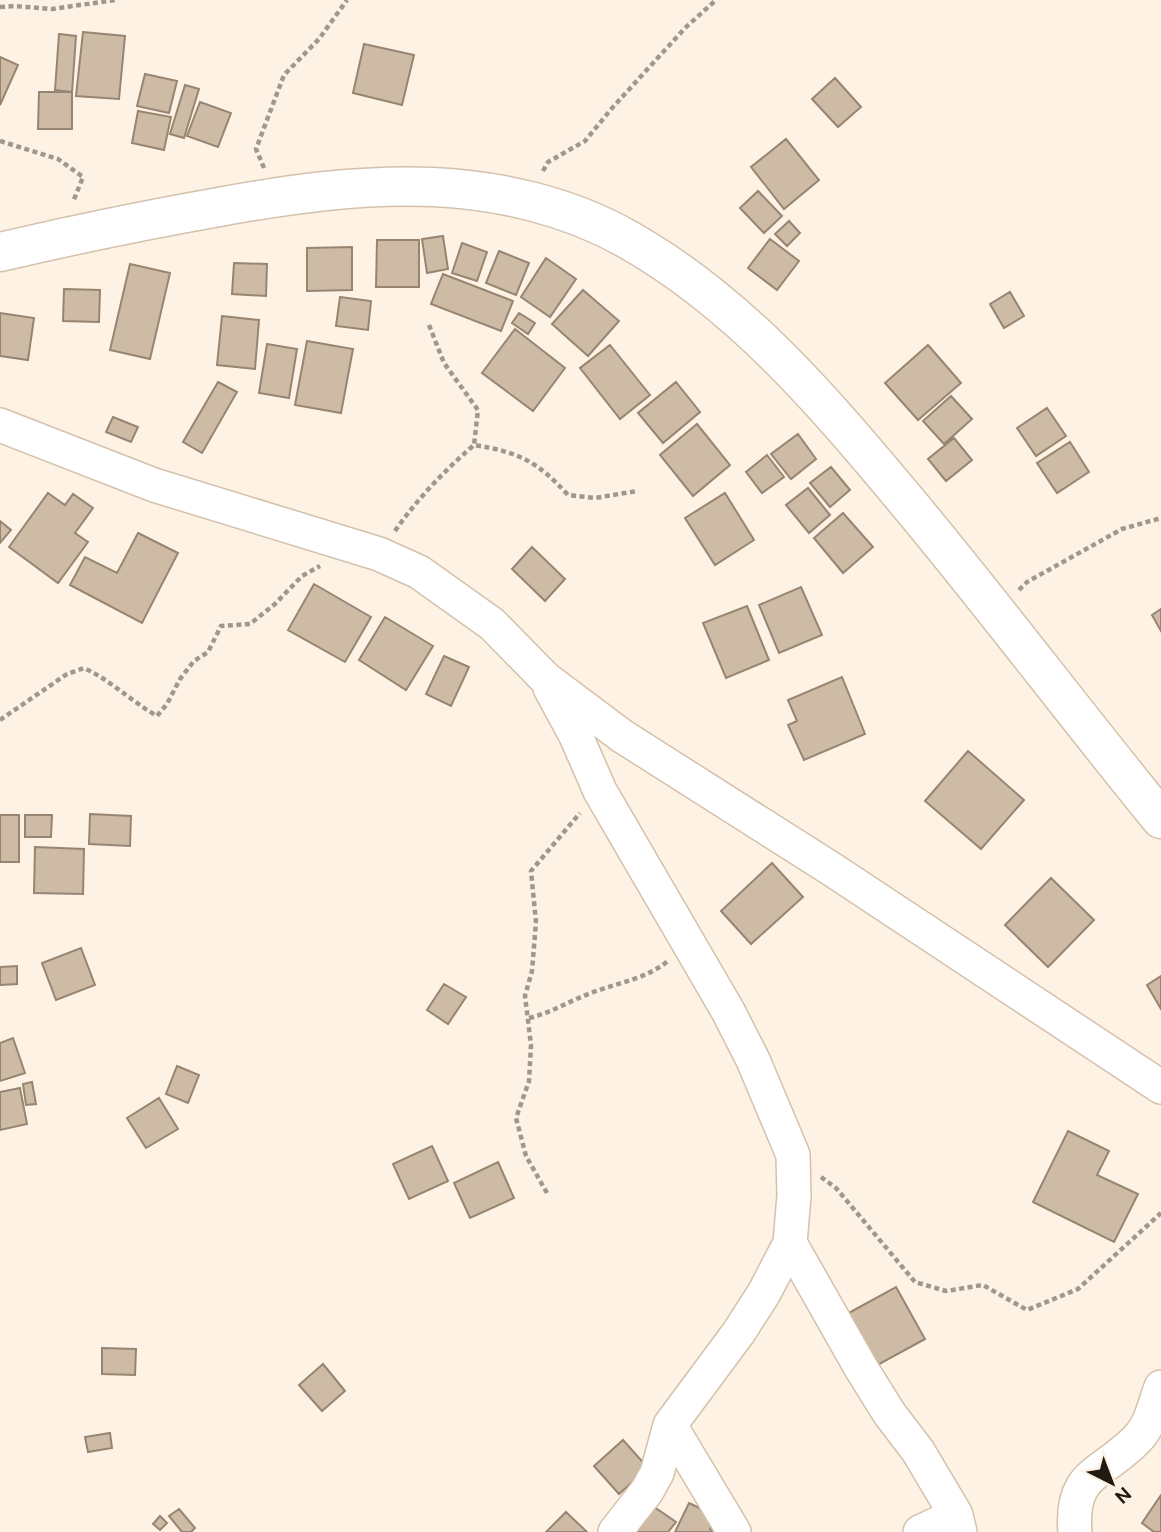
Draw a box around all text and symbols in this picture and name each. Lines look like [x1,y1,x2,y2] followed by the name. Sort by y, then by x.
[1077,1448,1147,1518] north arrow
[1111,1483,1136,1509] text: N

